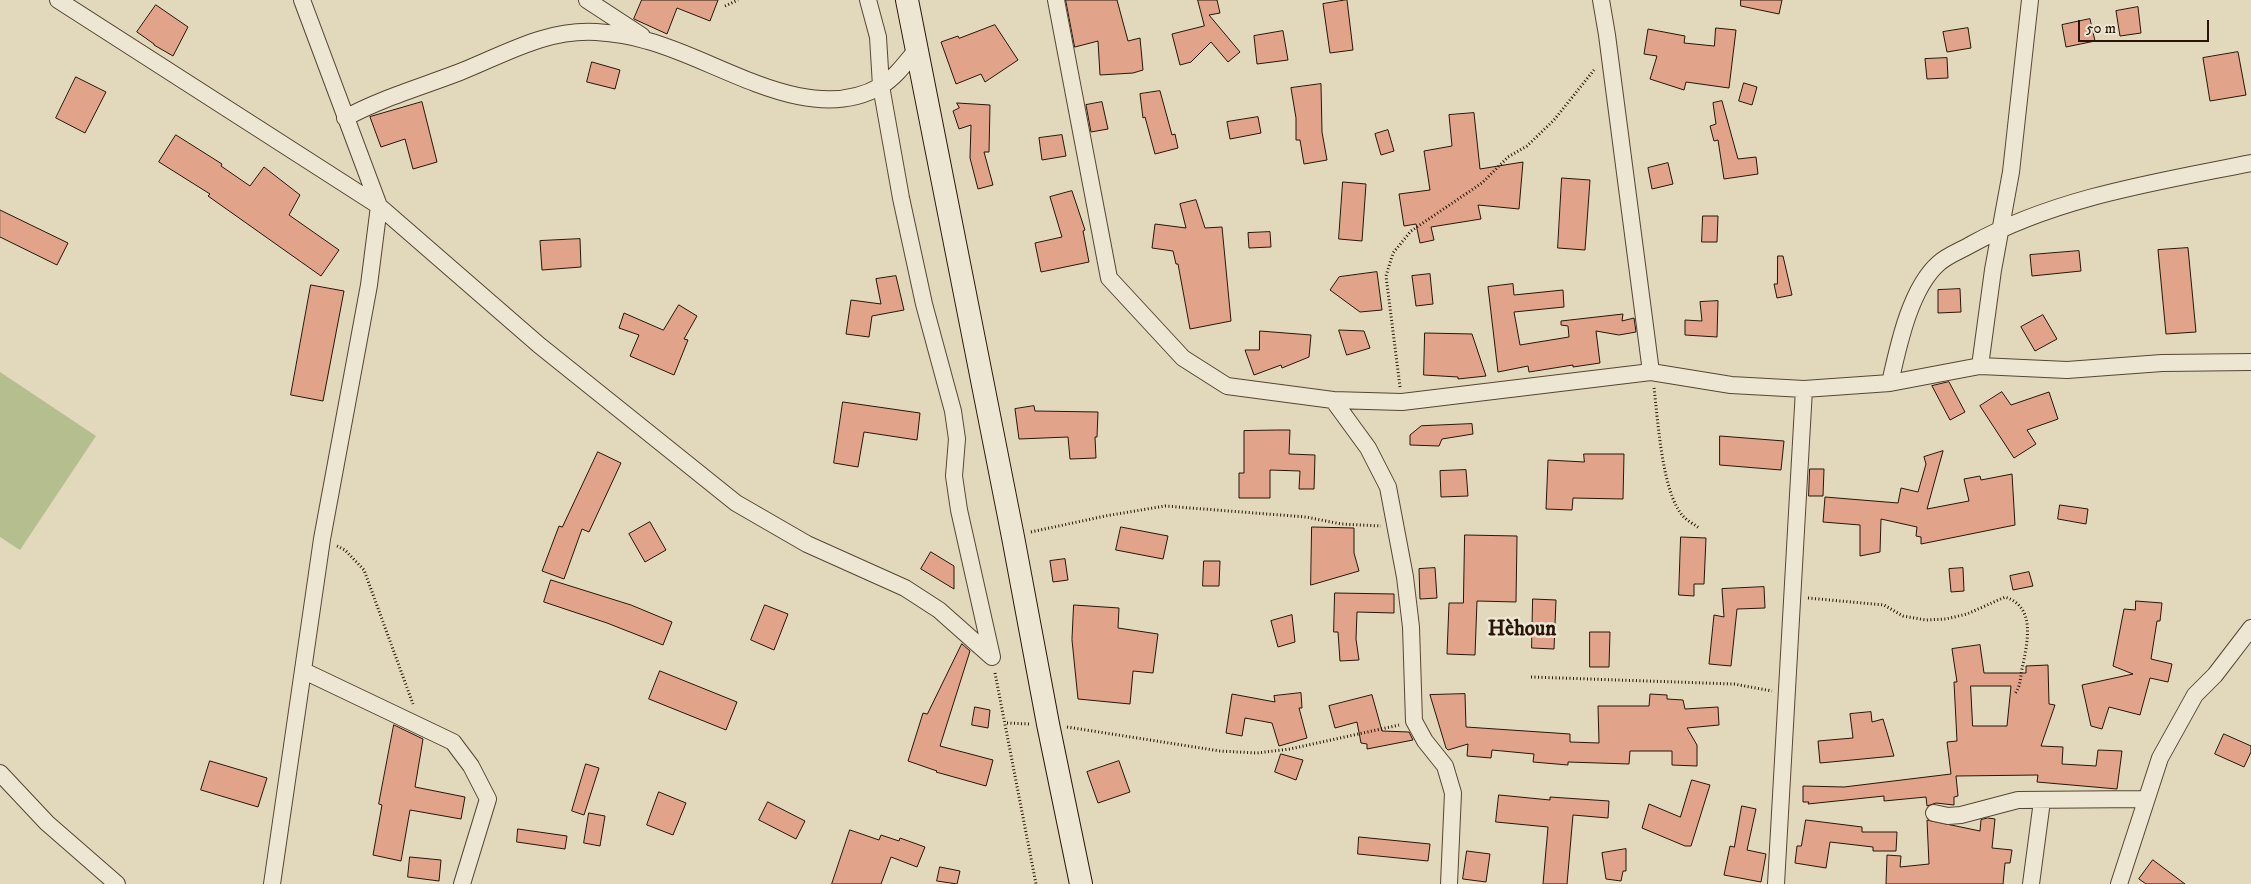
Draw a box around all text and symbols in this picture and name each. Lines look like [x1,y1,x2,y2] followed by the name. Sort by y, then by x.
[2081,10,2212,42] scale bar
[2086,19,2116,38] text: 50 m
[1488,618,1556,644] district label: Hèhoun

